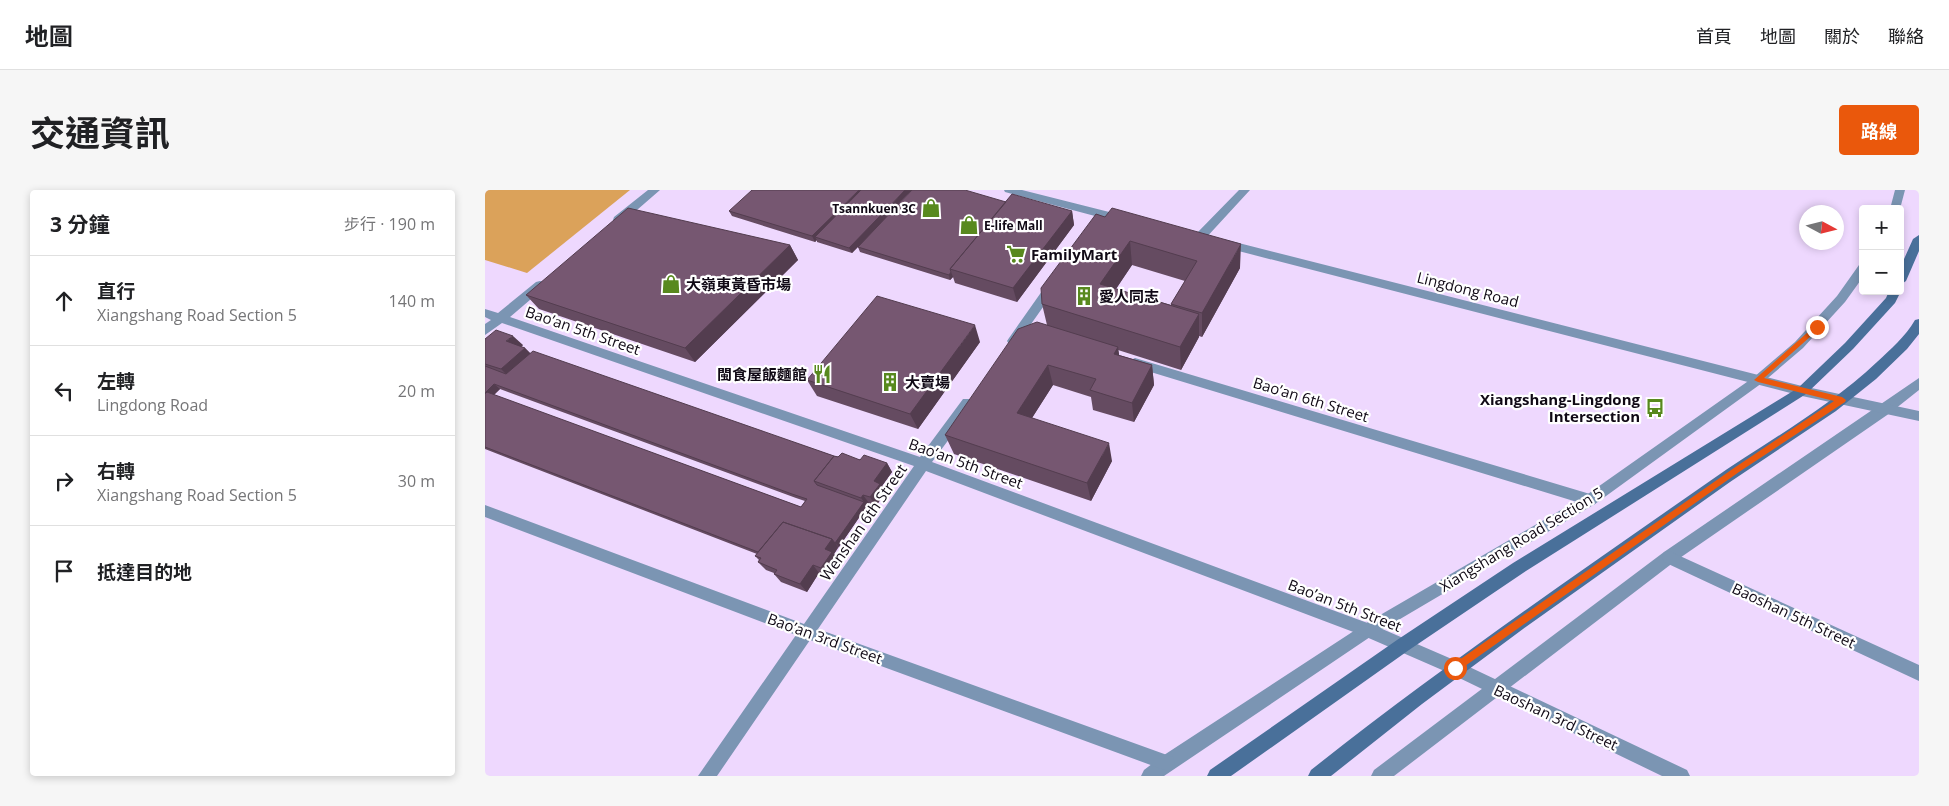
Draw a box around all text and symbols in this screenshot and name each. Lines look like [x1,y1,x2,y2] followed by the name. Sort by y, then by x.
[25,19,73,52] text: 地圖
[1696,24,1732,48] text: 首頁
[1760,24,1796,48] text: 地圖
[1824,24,1860,48] text: 關於
[1888,24,1924,48] text: 聯絡
[1839,105,1919,155] button: 路線
[30,109,170,156] text: 交通資訊
[920,197,942,219] shop icon: Tsannkuen 3C
[832,200,916,217] place label: Tsannkuen 3C
[1799,205,1844,250] north arrow
[1859,205,1904,295] map controls
[1859,205,1904,250] button: +
[50,210,109,238] text: 3 分鐘
[344,213,435,235] text: 步行 · 190 m
[958,214,980,236] shop icon: E-life Mall
[984,217,1043,234] place label: E-life Mall
[1005,243,1027,265] supermarket icon: FamilyMart
[1031,244,1118,264] place label: FamilyMart
[1859,250,1904,295] button: −
[1415,267,1521,311] street label: Lingdong Road
[660,273,682,295] shop icon: 大嶺東黃昏市場
[686,274,791,294] place label: 大嶺東黃昏市場
[97,278,135,304] text: 直行
[1073,285,1095,307] building icon: 愛人同志
[1099,286,1159,306] place label: 愛人同志
[50,287,78,315] icon: ahead
[389,290,435,312] text: 140 m
[523,301,643,359] street label: Bao’an 5th Street
[97,304,297,326] text: Xiangshang Road Section 5
[1806,316,1829,339] route end
[811,363,833,385] restaurant icon: 閩食屋飯麵館
[717,364,807,384] place label: 閩食屋飯麵館
[97,368,135,394] text: 左轉
[879,371,901,393] building icon: 大賣場
[905,372,950,392] place label: 大賣場
[1251,372,1371,426] street label: Bao’an 6th Street
[50,377,78,405] icon: left
[398,380,435,402] text: 20 m
[1480,389,1641,426] place label: Xiangshang-Lingdong Intersection
[97,394,208,416] text: Lingdong Road
[1644,397,1666,419] bus stop icon: Xiangshang-Lingdong Intersection
[906,433,1026,493] street label: Bao’an 5th Street
[97,458,135,484] text: 右轉
[815,460,911,584] street label: Wenshan 6th Street
[50,467,78,495] icon: right
[398,470,435,492] text: 30 m
[1436,482,1606,596] street label: Xiangshang Road Section 5
[97,484,297,506] text: Xiangshang Road Section 5
[50,557,78,585] icon: arrive
[97,559,192,585] text: 抵達目的地
[1285,574,1405,636] street label: Bao’an 5th Street
[1729,578,1859,652] street label: Baoshan 5th Street
[765,608,885,668] street label: Bao’an 3rd Street
[1444,657,1467,680] route start
[1491,680,1621,754] street label: Baoshan 3rd Street

